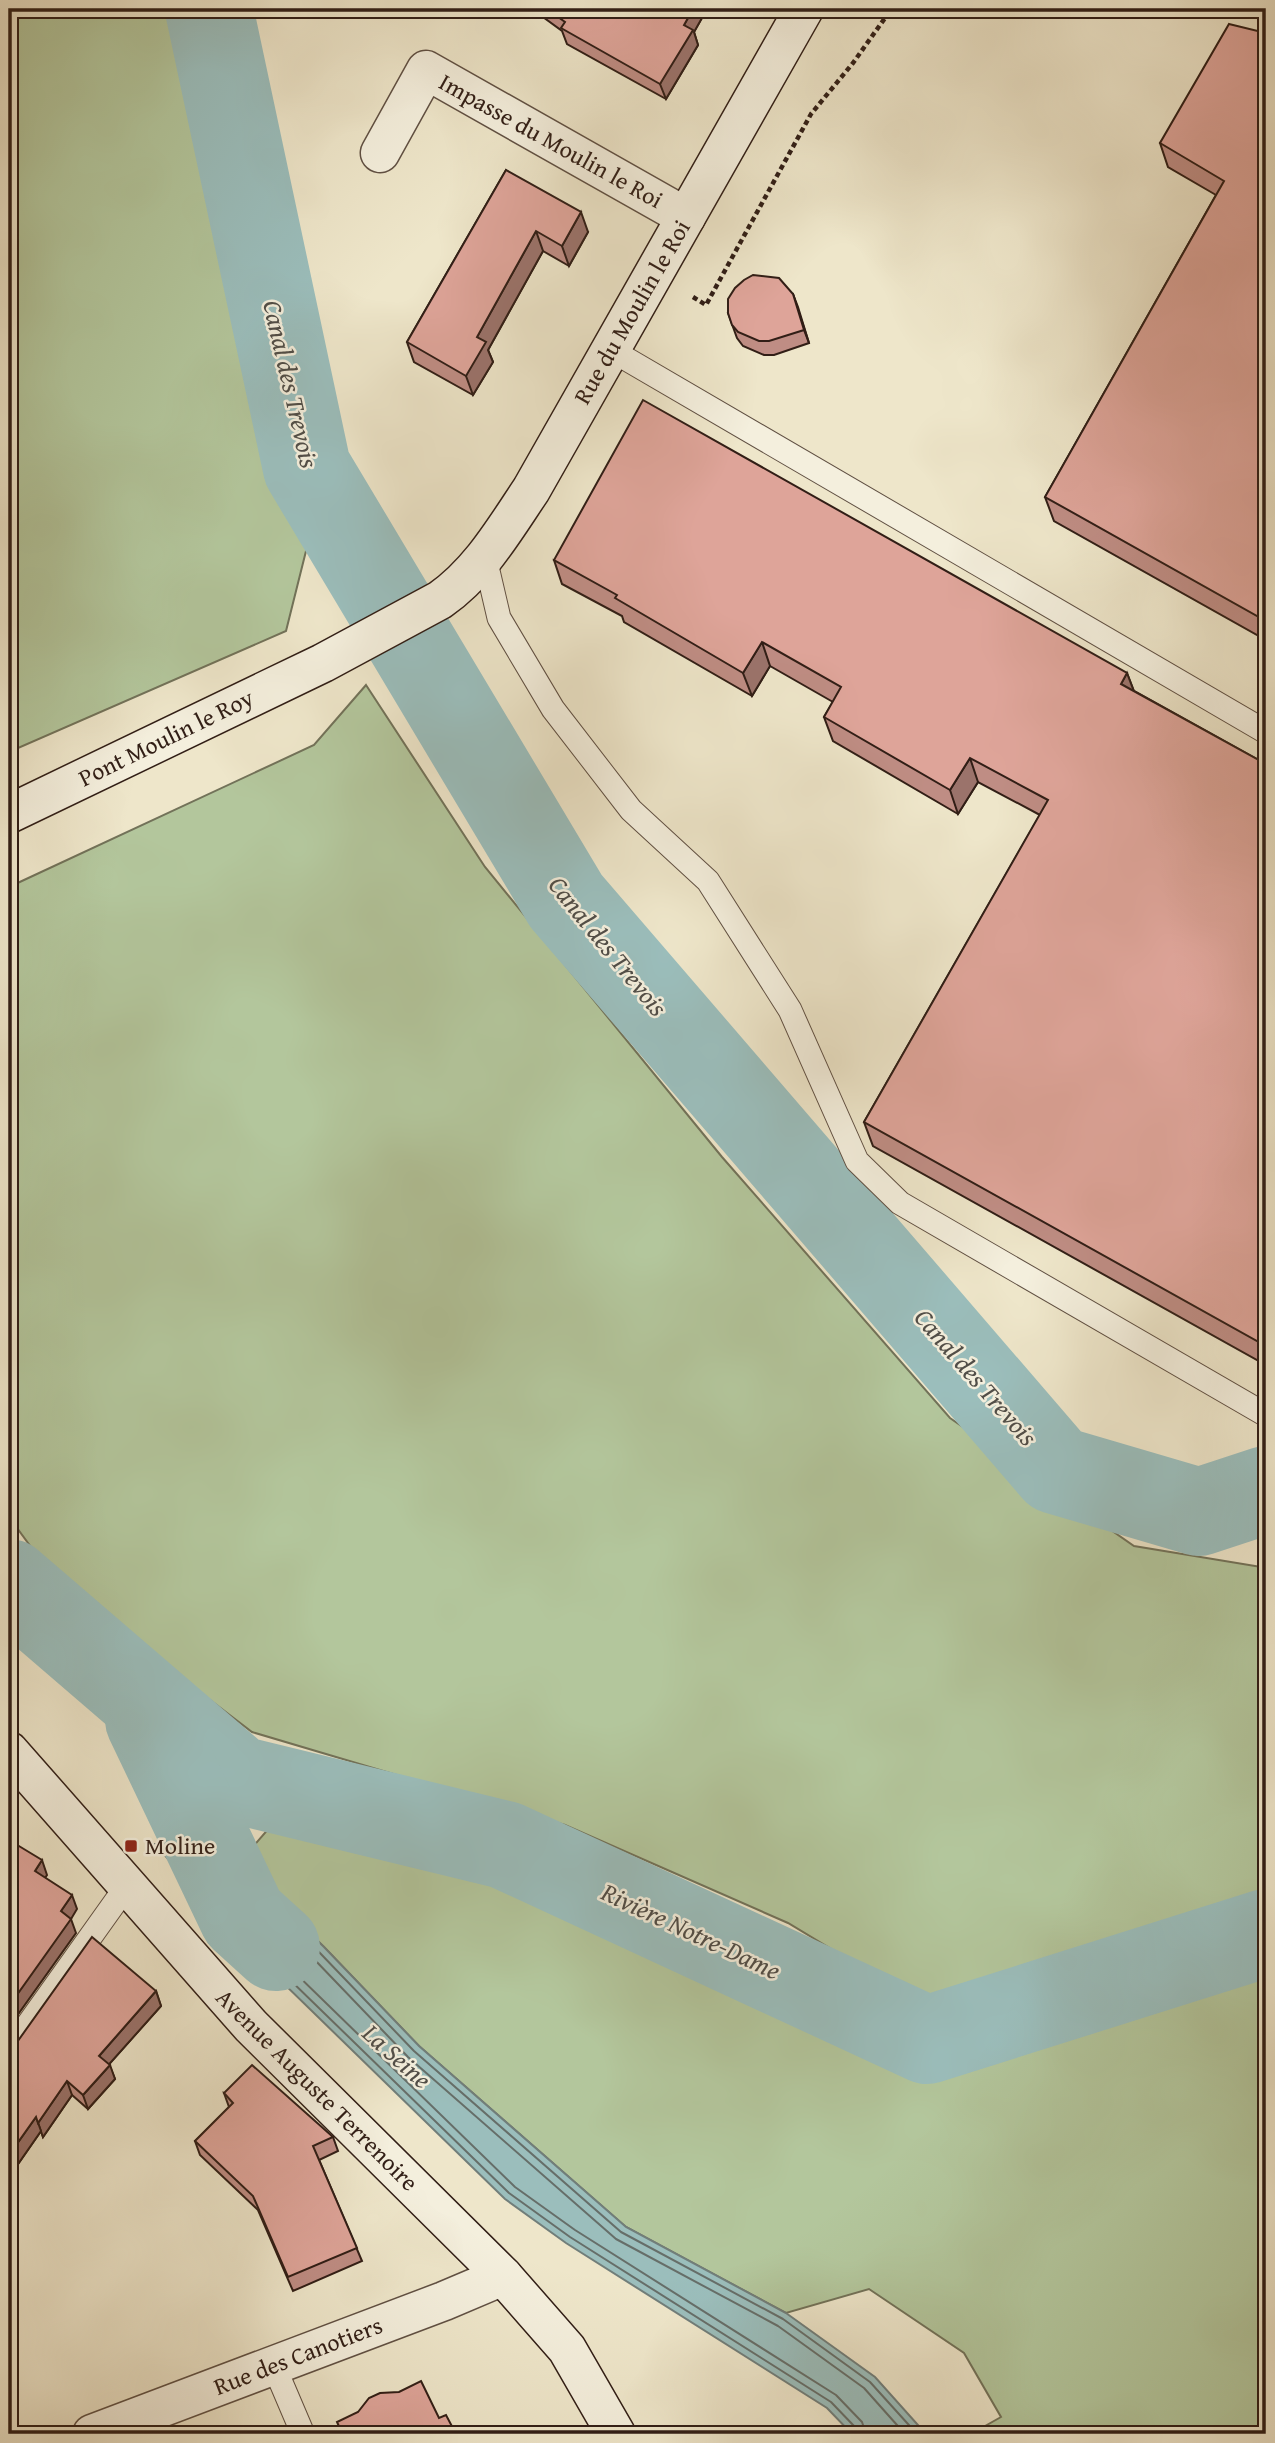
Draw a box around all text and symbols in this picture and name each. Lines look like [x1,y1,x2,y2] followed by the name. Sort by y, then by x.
[433,64,670,217] street label: Impasse du Moulin le Roi
[564,213,699,410] street label: Rue du Moulin le Roi
[253,296,330,472] water label: Canal des Trevois
[72,680,259,795] street label: Pont Moulin le Roy
[539,867,678,1025] water label: Canal des Trevois
[906,1299,1048,1455] water label: Canal des Trevois
[145,1828,215,1863] place label: Moline
[123,1838,139,1854] marker: Moline
[594,1872,787,1989] water label: Rivière Notre-Dame
[208,1980,427,2199] street label: Avenue Auguste Terrenoire
[353,2013,441,2097] water label: La Seine
[208,2307,387,2404] street label: Rue des Canotiers

